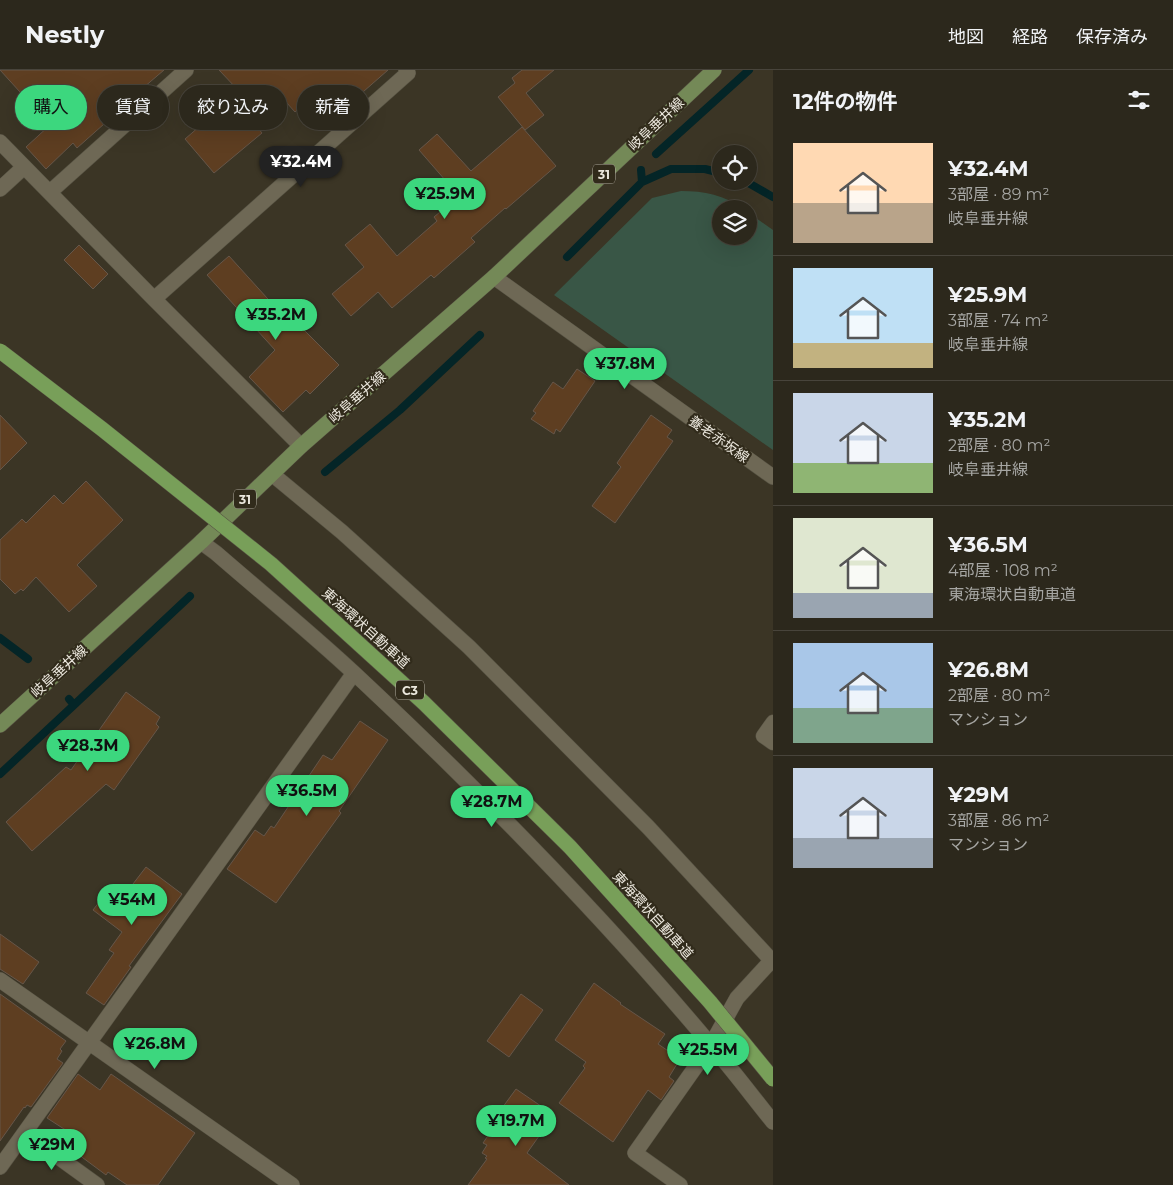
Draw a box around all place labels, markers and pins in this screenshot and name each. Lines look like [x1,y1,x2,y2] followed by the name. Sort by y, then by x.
[260,146,342,188] pin: ¥32.4M
[404,178,486,220] pin: ¥25.9M
[235,298,317,341] pin: ¥35.2M
[584,348,666,390] pin: ¥37.8M
[47,730,129,772] pin: ¥28.3M
[266,774,348,817] pin: ¥36.5M
[451,786,533,828] pin: ¥28.7M
[102,884,162,926] pin: ¥54M
[114,1028,196,1070] pin: ¥26.8M
[667,1034,749,1076] pin: ¥25.5M
[475,1104,557,1147] pin: ¥19.7M
[22,1128,82,1171] pin: ¥29M

